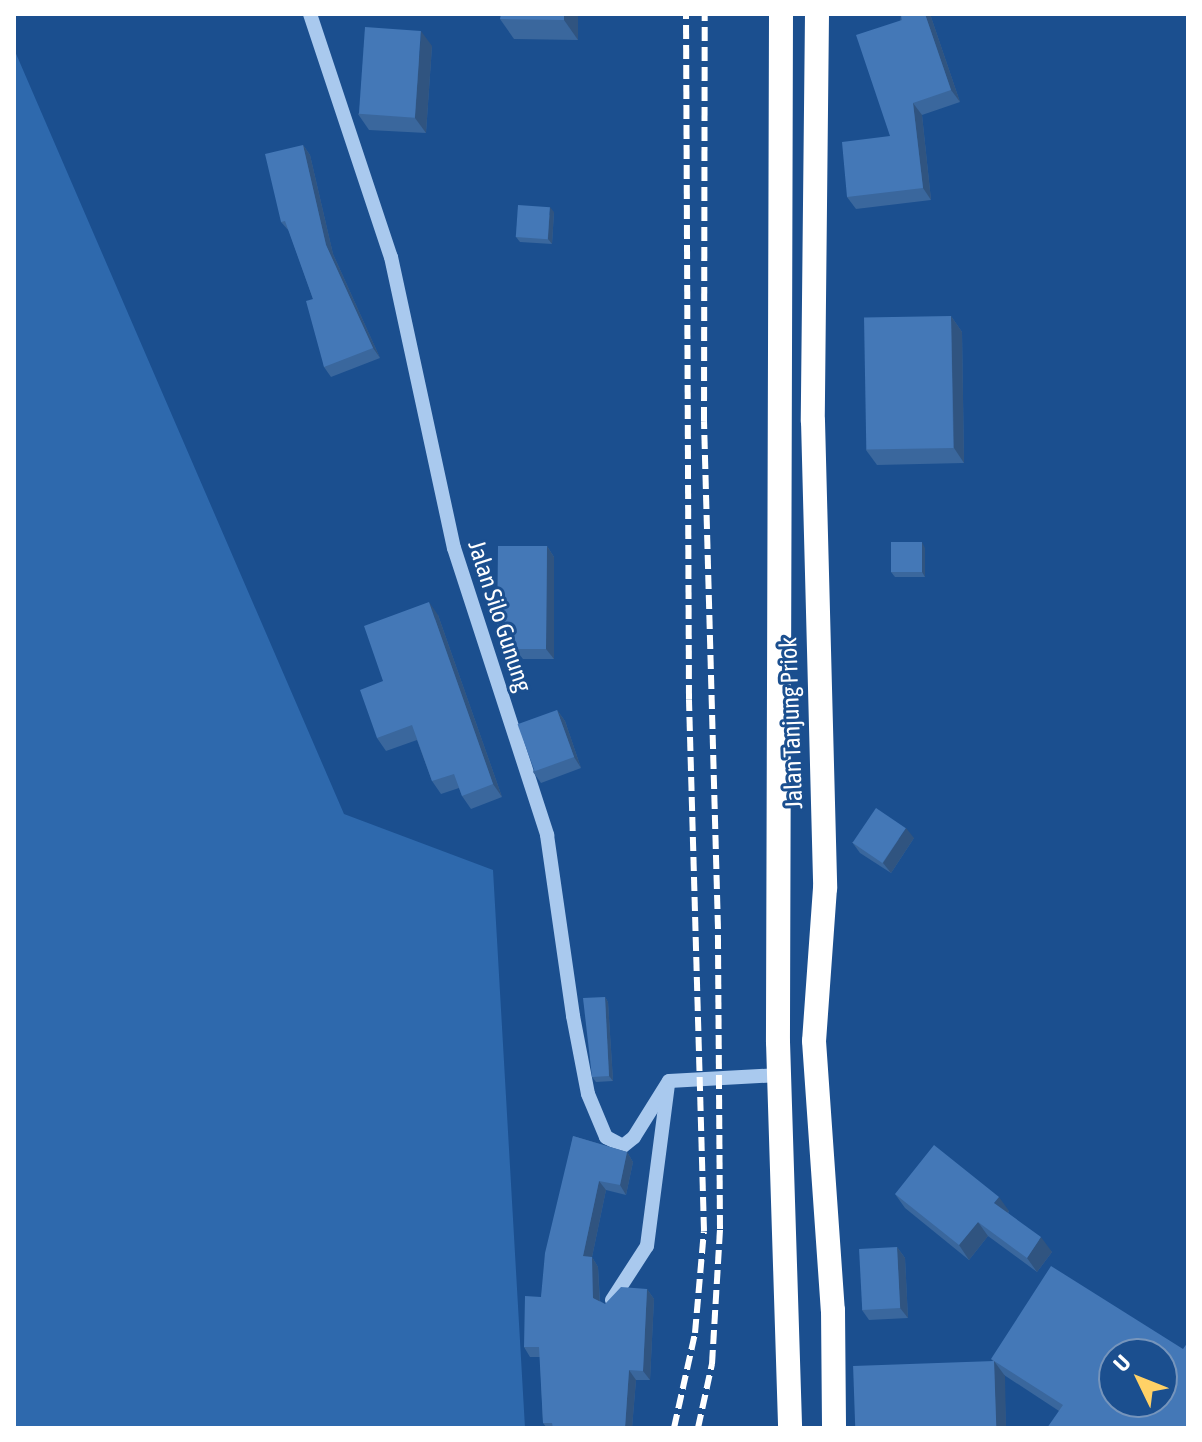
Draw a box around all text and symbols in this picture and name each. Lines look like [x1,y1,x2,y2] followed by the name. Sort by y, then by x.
[462,537,538,695] street label: Jalan Silo Gunung
[774,637,808,809] street label: Jalan Tanjung Priok
[1098,1338,1178,1418] north arrow
[1108,1349,1136,1377] text: U

